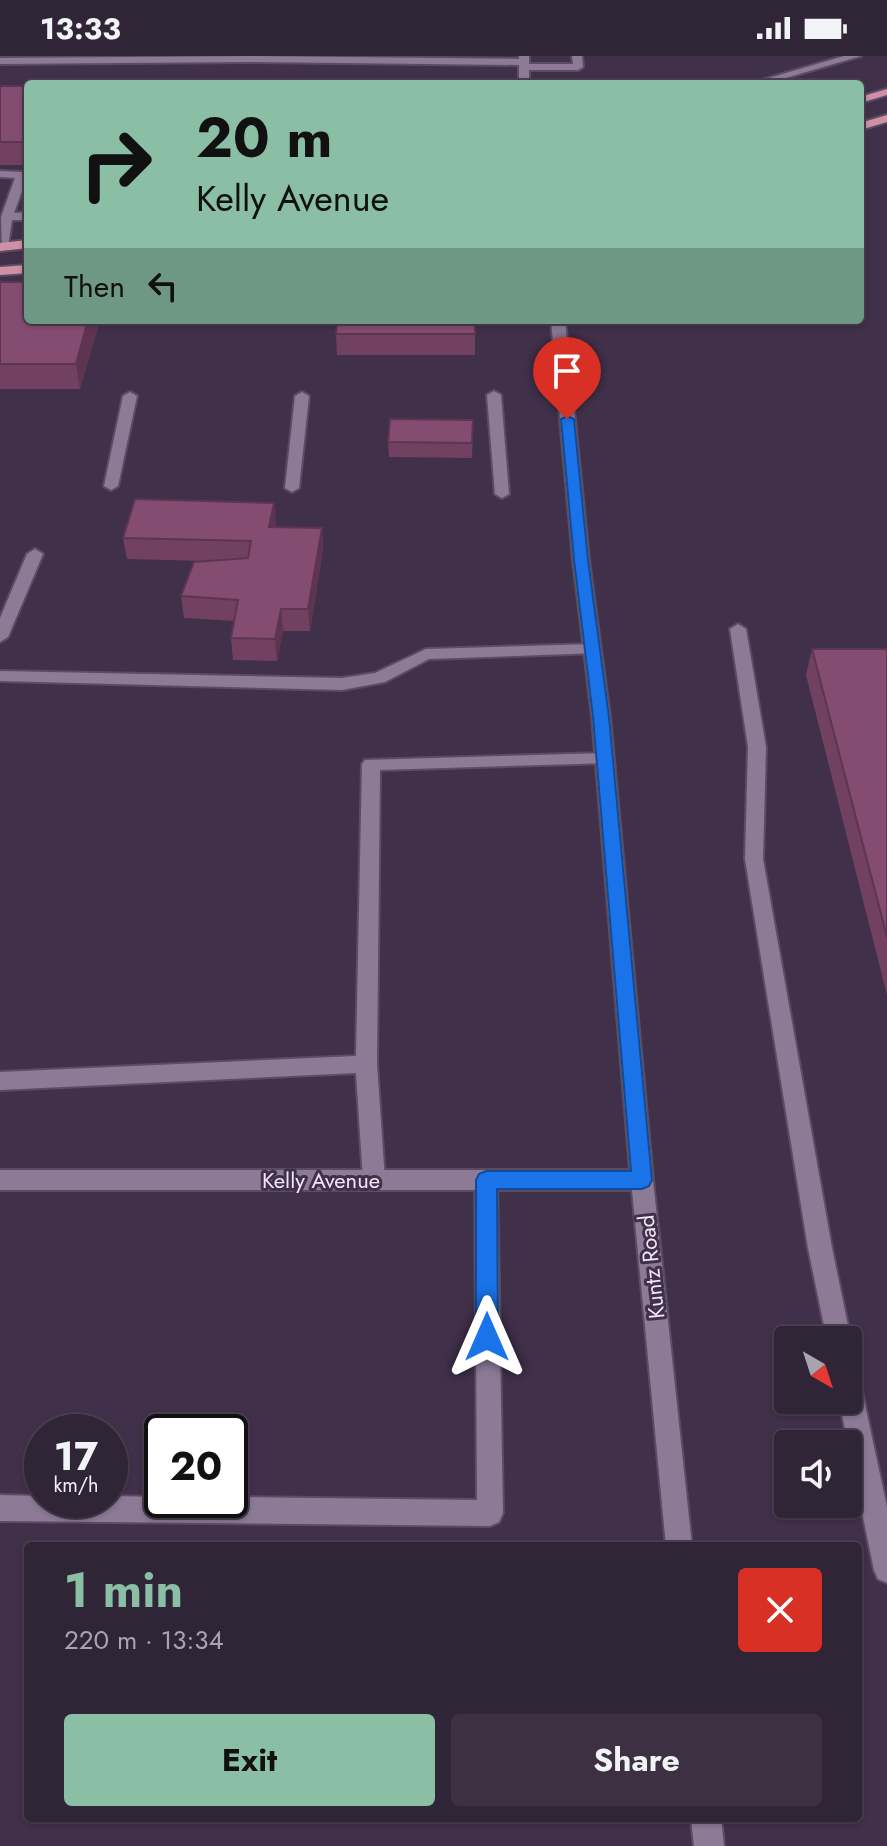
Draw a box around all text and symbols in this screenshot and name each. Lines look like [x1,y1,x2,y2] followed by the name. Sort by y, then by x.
[40,7,121,50] text: 13:33
[196,97,333,178] text: 20 m
[64,112,168,216] icon: right
[196,172,389,224] text: Kelly Avenue
[141,264,185,308] icon: left
[64,265,125,308] text: Then
[533,337,601,419] pin
[545,349,589,393] icon: arrive
[262,1164,380,1196] street label: Kelly Avenue
[630,1213,672,1321] street label: Kuntz Road
[445,1295,529,1379] position arrow
[774,1326,862,1414] north arrow
[774,1326,862,1518] map controls
[144,1414,248,1518] speed limit sign: 20
[54,1427,98,1485] text: 17
[774,1430,862,1518] button: sound
[53,1471,99,1500] text: km/h
[64,1556,183,1625] text: 1 min
[738,1568,822,1652] button: close
[64,1621,224,1659] text: 220 m · 13:34
[64,1714,435,1806] button: Exit
[451,1714,822,1806] button: Share

